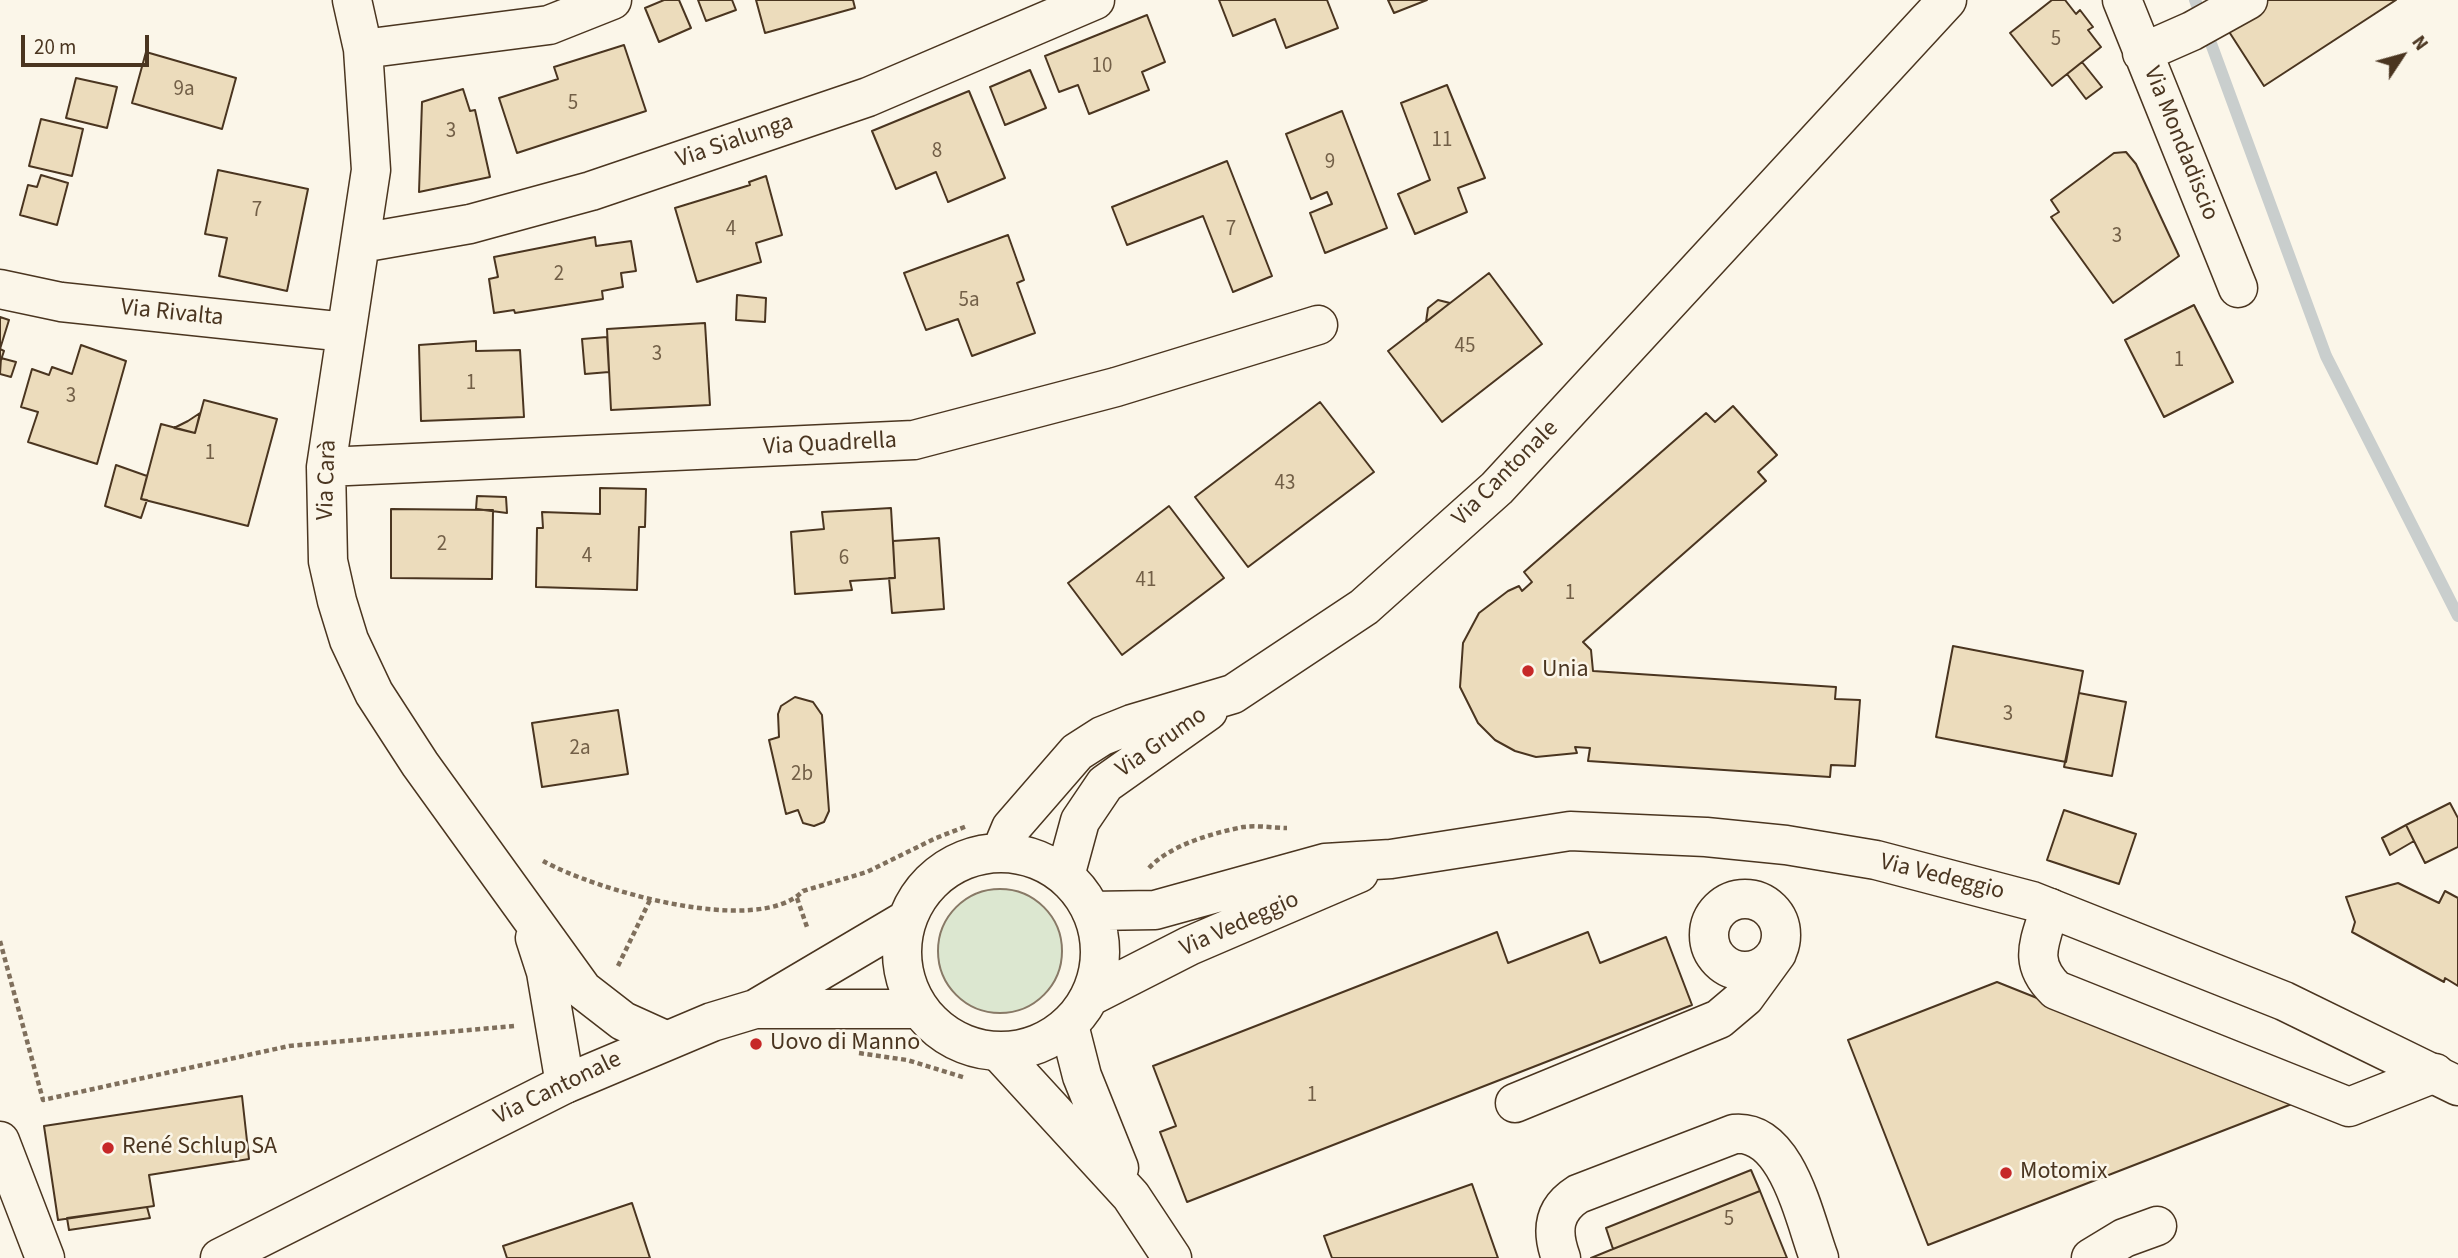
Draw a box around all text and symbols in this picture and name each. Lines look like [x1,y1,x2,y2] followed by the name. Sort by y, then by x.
[24,21,152,65] scale bar
[2367,21,2437,91] north arrow
[2051,27,2061,53] house number: 5
[2405,30,2434,56] text: N
[34,32,76,62] text: 20 m
[1092,54,1112,80] house number: 10
[2136,63,2224,225] street label: Via Mondadiscio
[173,77,195,103] house number: 9a
[568,91,578,117] house number: 5
[673,109,797,175] street label: Via Sialunga
[446,119,456,145] house number: 3
[1432,128,1452,154] house number: 11
[932,139,942,165] house number: 8
[1325,150,1335,176] house number: 9
[252,198,262,224] house number: 7
[726,217,736,243] house number: 4
[1226,217,1236,243] house number: 7
[2112,224,2122,250] house number: 3
[554,262,564,288] house number: 2
[958,288,980,314] house number: 5a
[119,294,225,334] street label: Via Rivalta
[1455,334,1475,360] house number: 45
[652,342,662,368] house number: 3
[2174,348,2184,374] house number: 1
[466,371,476,397] house number: 1
[66,384,76,410] house number: 3
[1447,415,1565,533] street label: Via Cantonale
[762,427,898,463] street label: Via Quadrella
[312,439,344,521] street label: Via Carà
[205,441,215,467] house number: 1
[1275,471,1295,497] house number: 43
[437,532,447,558] house number: 2
[582,544,592,570] house number: 4
[839,546,849,572] house number: 6
[1136,568,1156,594] house number: 41
[1565,581,1575,607] house number: 1
[1542,657,1589,685] place label: Unia
[1520,663,1536,679] marker: Unia
[1111,701,1213,785] street label: Via Grumo
[2003,702,2013,728] house number: 3
[569,736,591,762] house number: 2a
[791,762,813,788] house number: 2b
[1877,849,2007,907] street label: Via Vedeggio
[1176,886,1304,964] street label: Via Vedeggio
[770,1030,920,1058] place label: Uovo di Manno
[748,1036,764,1052] marker: Uovo di Manno
[490,1046,626,1132] street label: Via Cantonale
[1307,1083,1317,1109] house number: 1
[122,1134,277,1162] place label: René Schlup SA
[100,1140,116,1156] marker: René Schlup SA
[2020,1159,2107,1187] place label: Motomix
[1998,1165,2014,1181] marker: Motomix
[1724,1207,1734,1233] house number: 5

